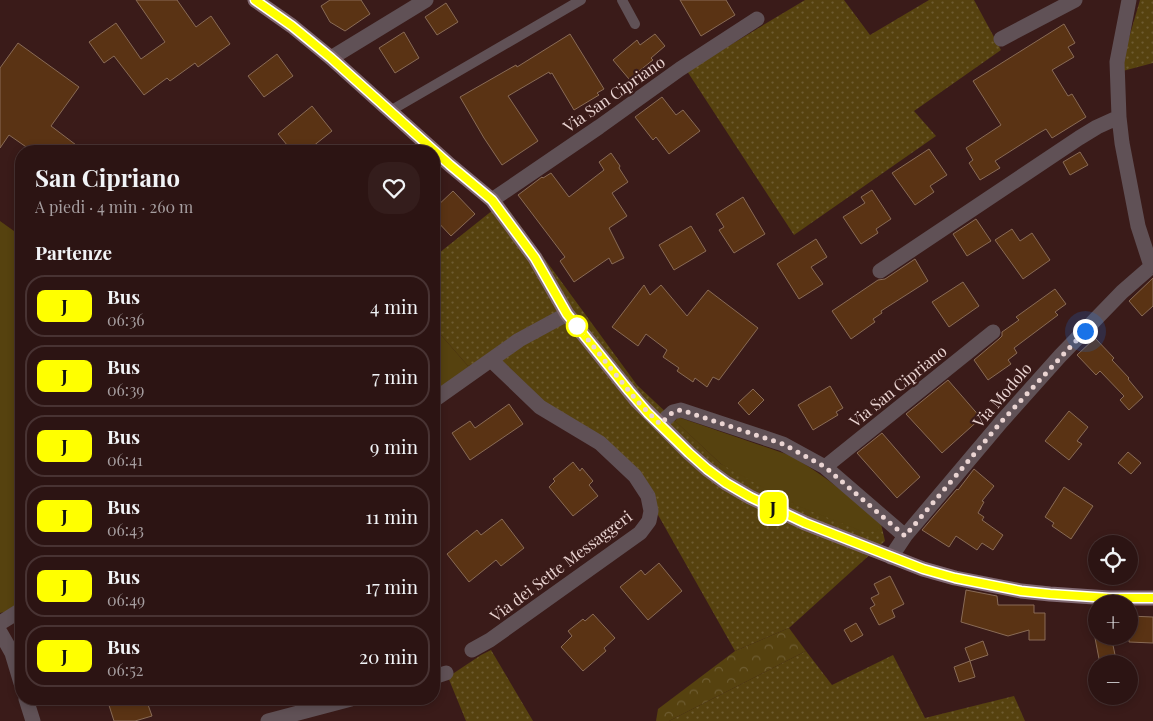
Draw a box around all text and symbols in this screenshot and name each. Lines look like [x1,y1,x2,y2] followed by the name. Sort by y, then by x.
[558,51,669,137] street label: Via San Cipriano
[35,161,180,193] text: San Cipriano
[368,162,420,214] button: heart
[35,196,193,217] text: A piedi · 4 min · 260 m
[35,239,112,265] text: Partenze
[107,283,140,309] text: Bus
[370,293,418,319] text: 4 min
[61,294,68,318] text: J
[107,309,145,330] text: 06:36
[566,315,588,337] unlabelled marker
[1073,319,1098,344] your location
[844,340,951,432] street label: Via San Cipriano
[107,353,140,379] text: Bus
[967,358,1036,432] street label: Via Modolo
[372,363,418,389] text: 7 min
[61,364,68,388] text: J
[107,379,145,400] text: 06:39
[107,423,140,449] text: Bus
[370,433,418,459] text: 9 min
[61,434,68,458] text: J
[107,449,143,470] text: 06:41
[757,492,789,524] line badge: J
[107,493,140,519] text: Bus
[770,496,776,520] text: J
[365,503,418,529] text: 11 min
[61,504,68,528] text: J
[485,505,636,626] street label: Via dei Sette Messaggeri
[107,519,144,540] text: 06:43
[1088,535,1138,705] map controls
[1088,535,1138,585] button: locate
[107,563,140,589] text: Bus
[365,573,418,599] text: 17 min
[61,574,68,598] text: J
[107,589,145,610] text: 06:49
[1088,595,1138,645] button: +
[107,633,140,659] text: Bus
[359,643,418,669] text: 20 min
[61,644,68,668] text: J
[1088,655,1138,705] button: −
[107,659,143,680] text: 06:52

